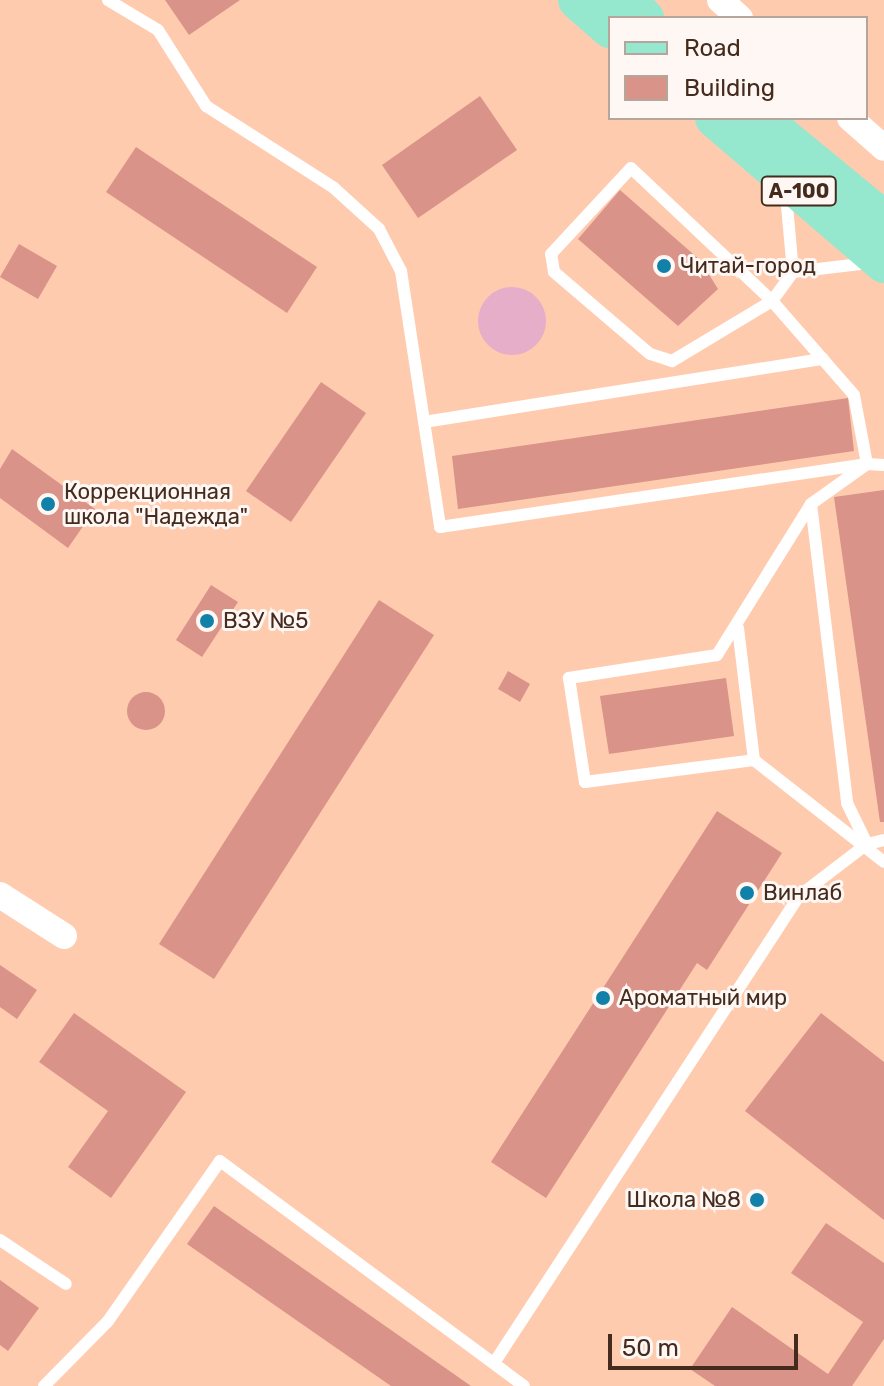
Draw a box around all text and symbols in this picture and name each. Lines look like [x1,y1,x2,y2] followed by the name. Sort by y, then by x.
[608,16,868,120] legend
[684,34,741,62] text: Road
[684,74,775,102] text: Building
[759,175,839,207] road number: А-100
[680,253,816,279] place label: Читай-город
[655,257,673,275] marker: Читай-город
[64,478,248,530] place label: Коррекционная школа "Надежда"
[39,495,57,513] marker: Коррекционная школа "Надежда"
[223,608,308,634] place label: ВЗУ №5
[198,612,216,630] marker: ВЗУ №5
[763,880,842,906] place label: Винлаб
[738,884,756,902] marker: Винлаб
[619,985,787,1011] place label: Ароматный мир
[594,989,612,1007] marker: Ароматный мир
[627,1187,741,1213] place label: Школа №8
[748,1191,766,1209] marker: Школа №8
[612,1318,802,1368] scale bar
[622,1334,679,1362] text: 50 m

